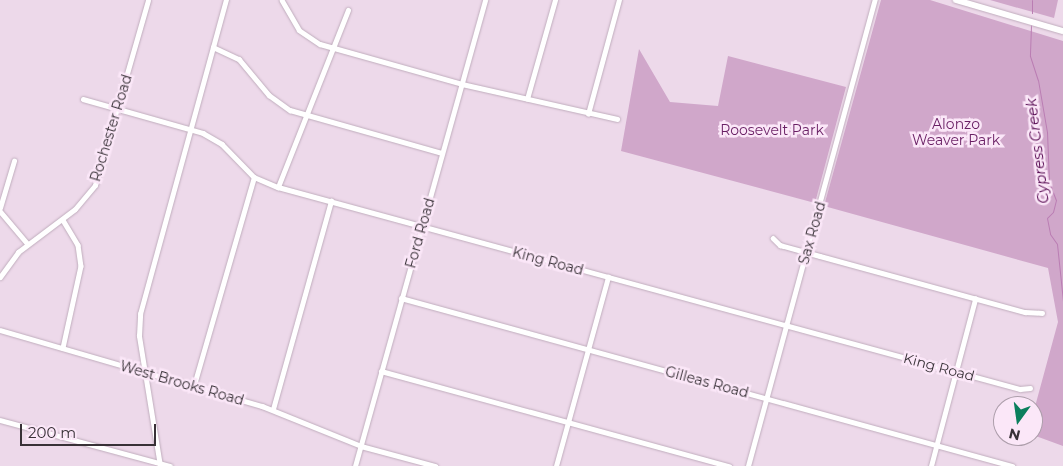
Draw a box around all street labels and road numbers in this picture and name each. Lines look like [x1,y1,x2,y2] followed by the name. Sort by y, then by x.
[87,72,135,184] street label: Rochester Road
[402,196,438,270] street label: Ford Road
[795,200,829,266] street label: Sax Road
[511,243,585,279] street label: King Road
[902,349,976,385] street label: King Road
[118,357,246,409] street label: West Brooks Road
[663,363,751,401] street label: Gilleas Road

